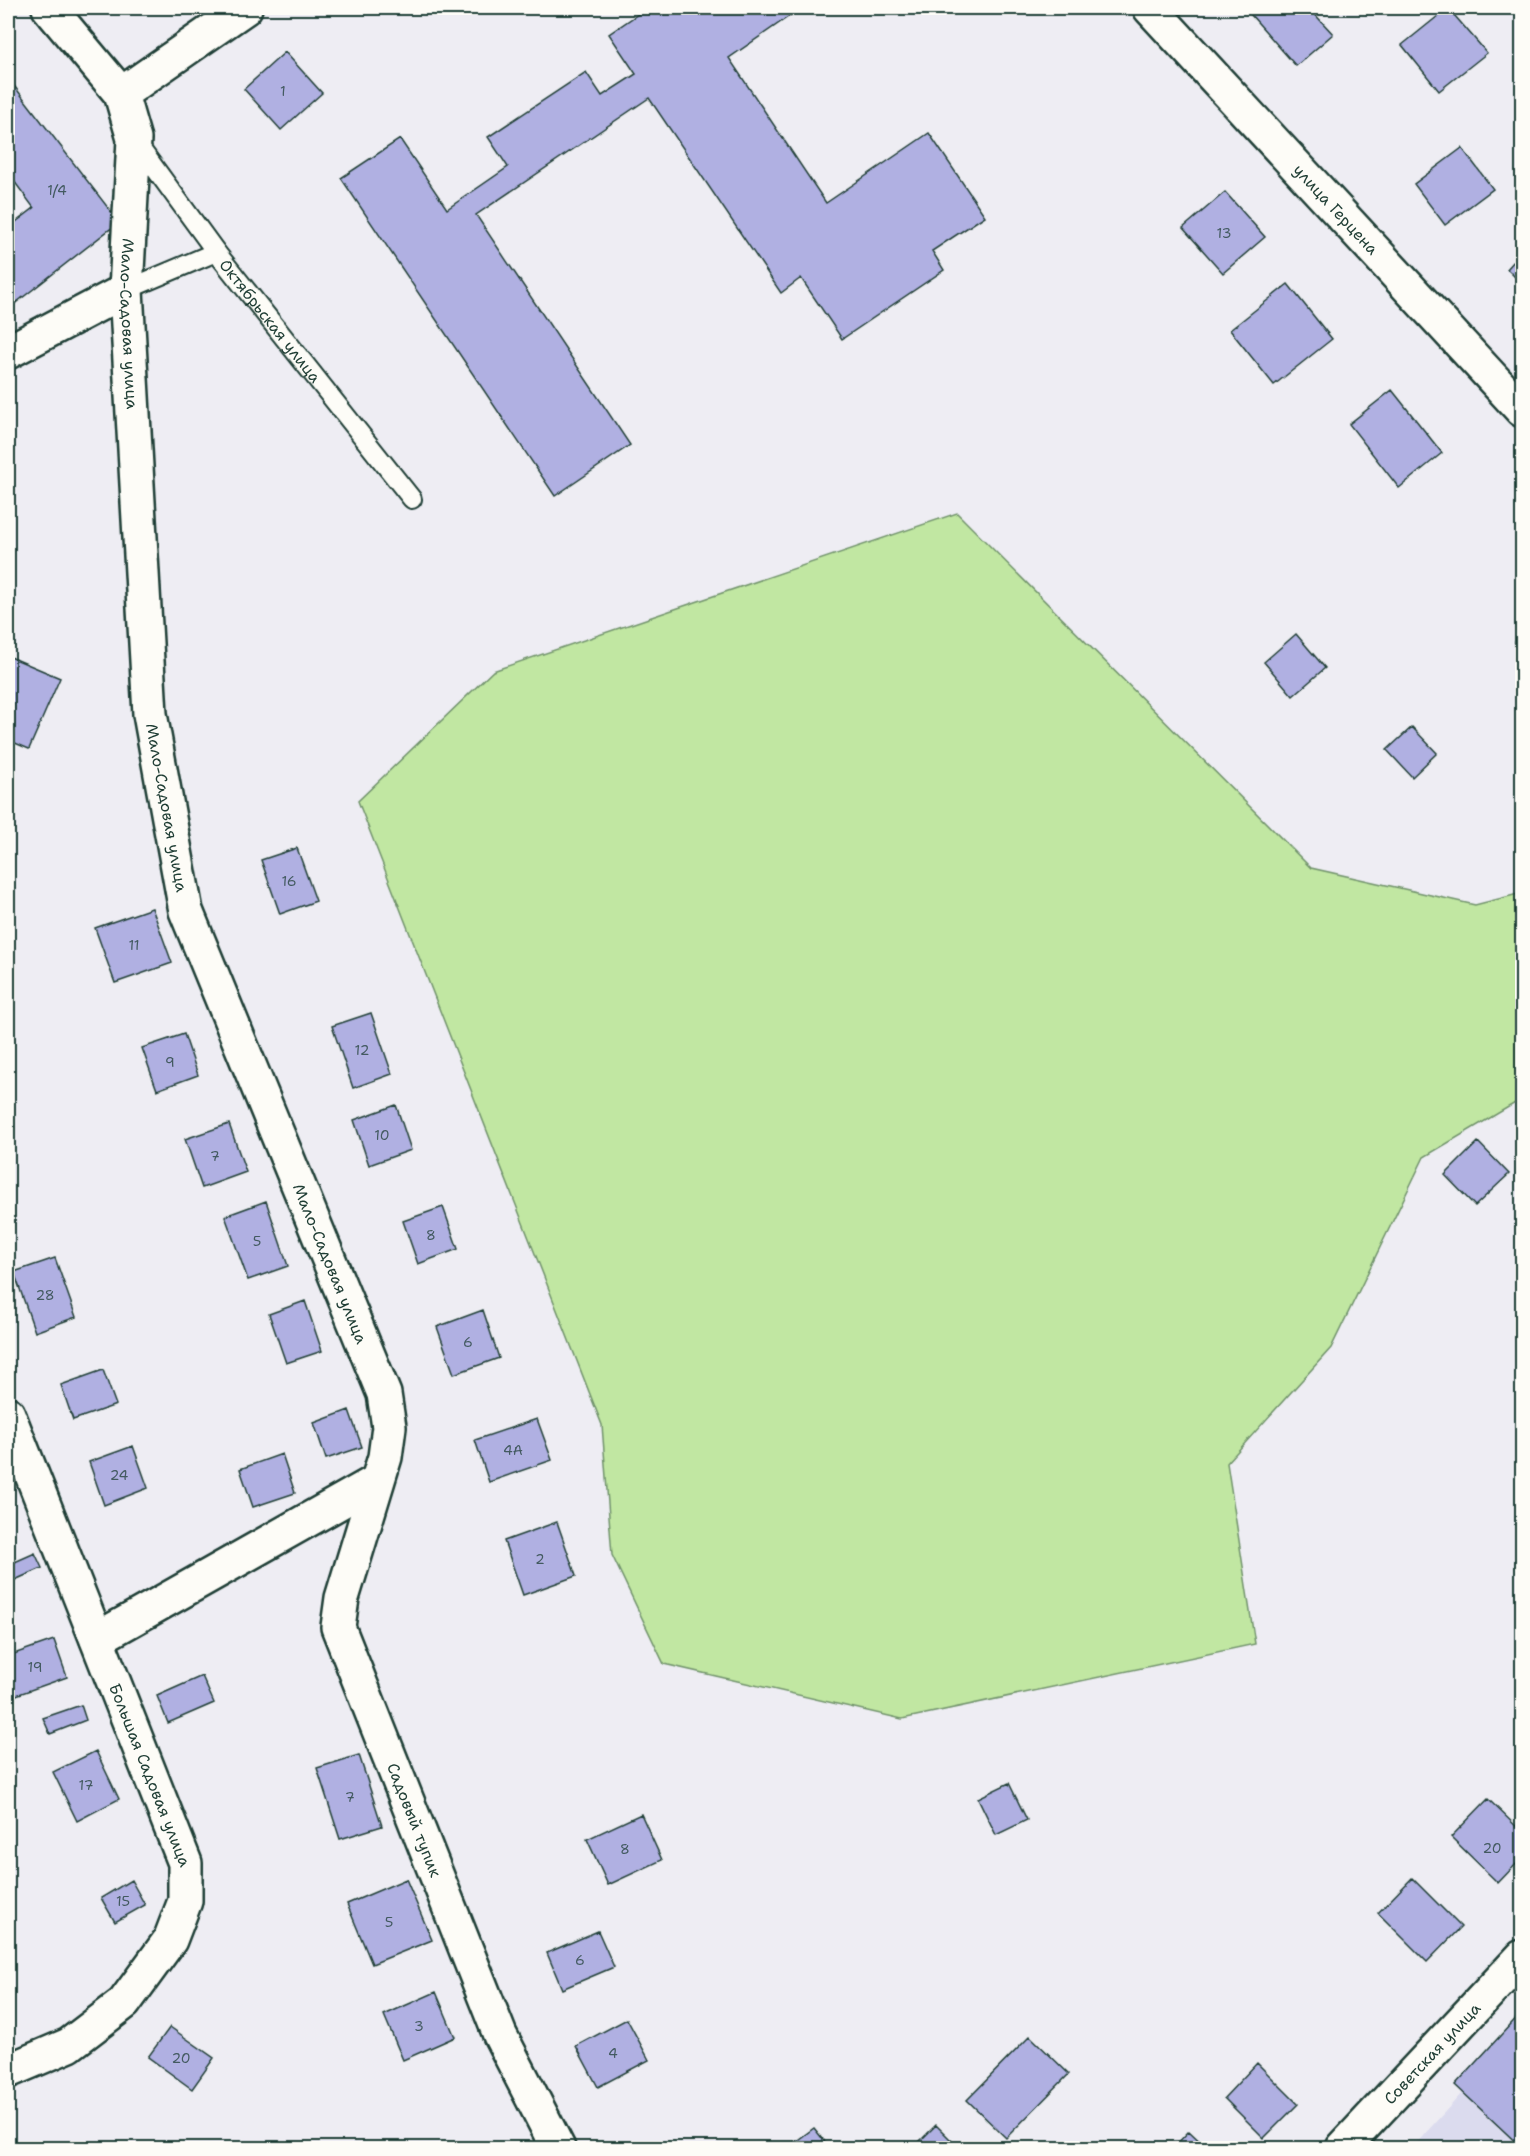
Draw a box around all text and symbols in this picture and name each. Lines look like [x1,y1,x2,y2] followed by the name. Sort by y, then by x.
[280,82,286,100] house number: 1
[1289,160,1383,259] street label: улица Герцена
[47,181,67,199] house number: 1/4
[1217,224,1231,242] house number: 13
[115,238,143,410] street label: Мало-Садовая улица
[214,255,326,387] street label: Октябрьская улица
[141,722,192,894] street label: Мало-Садовая улица
[281,872,297,890] house number: 16
[128,936,140,954] house number: 11
[355,1041,369,1059] house number: 12
[165,1053,175,1071] house number: 9
[374,1126,390,1144] house number: 10
[210,1147,220,1165] house number: 7
[288,1180,372,1347] street label: Мало-Садовая улица
[426,1226,436,1244] house number: 8
[253,1232,261,1250] house number: 5
[35,1286,55,1304] house number: 28
[463,1333,473,1351] house number: 6
[503,1441,523,1459] house number: 4А
[110,1466,129,1484] house number: 24
[535,1550,545,1568] house number: 2
[27,1658,43,1676] house number: 19
[104,1680,195,1870] street label: Большая Садовая улица
[382,1760,446,1881] street label: Садовый тупик
[79,1776,93,1794] house number: 17
[345,1788,355,1806] house number: 7
[1482,1839,1502,1857] house number: 20
[620,1840,630,1858] house number: 8
[116,1892,130,1910] house number: 15
[385,1913,393,1931] house number: 5
[575,1951,585,1969] house number: 6
[1379,1998,1485,2109] street label: Советская улица
[414,2017,424,2035] house number: 3
[608,2044,618,2062] house number: 4
[171,2049,191,2067] house number: 20

